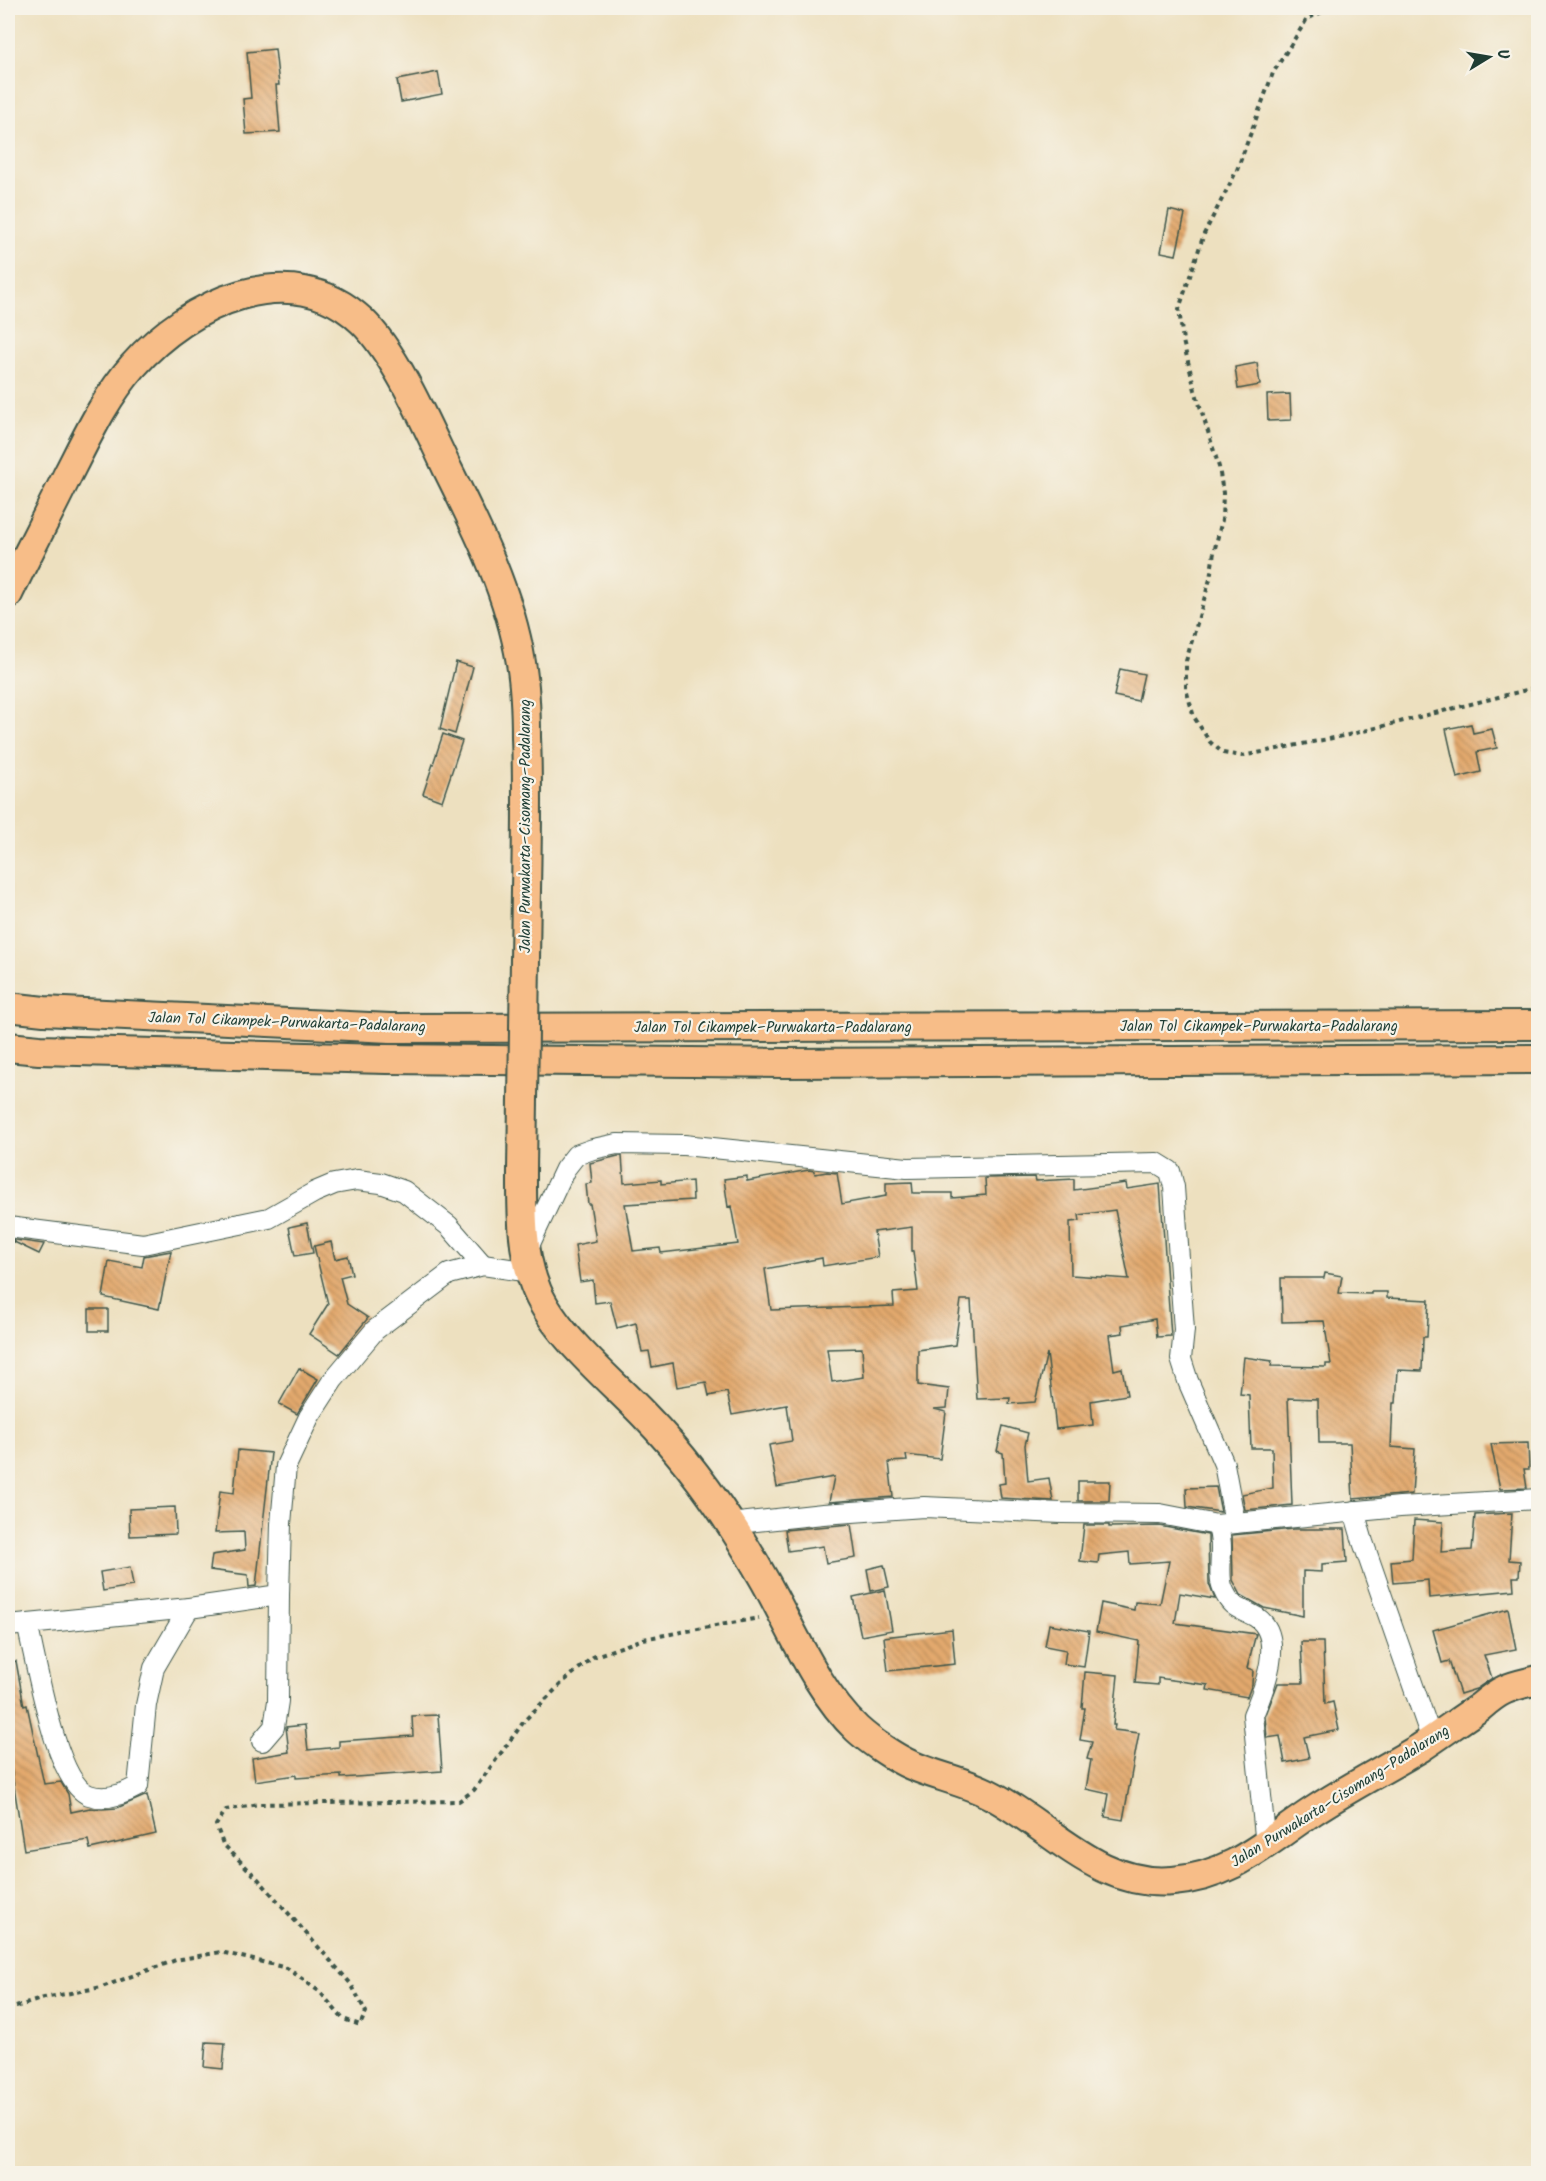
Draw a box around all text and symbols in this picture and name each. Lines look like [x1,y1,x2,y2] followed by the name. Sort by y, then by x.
[1459,27,1519,87] north arrow
[1489,47,1516,62] text: U
[514,699,538,953] street label: Jalan Purwakarta–Cisomang–Padalarang
[148,1006,426,1040] street label: Jalan Tol Cikampek–Purwakarta–Padalarang
[1120,1015,1398,1039] street label: Jalan Tol Cikampek–Purwakarta–Padalarang
[634,1016,912,1040] street label: Jalan Tol Cikampek–Purwakarta–Padalarang
[1227,1719,1454,1874] street label: Jalan Purwakarta–Cisomang–Padalarang

